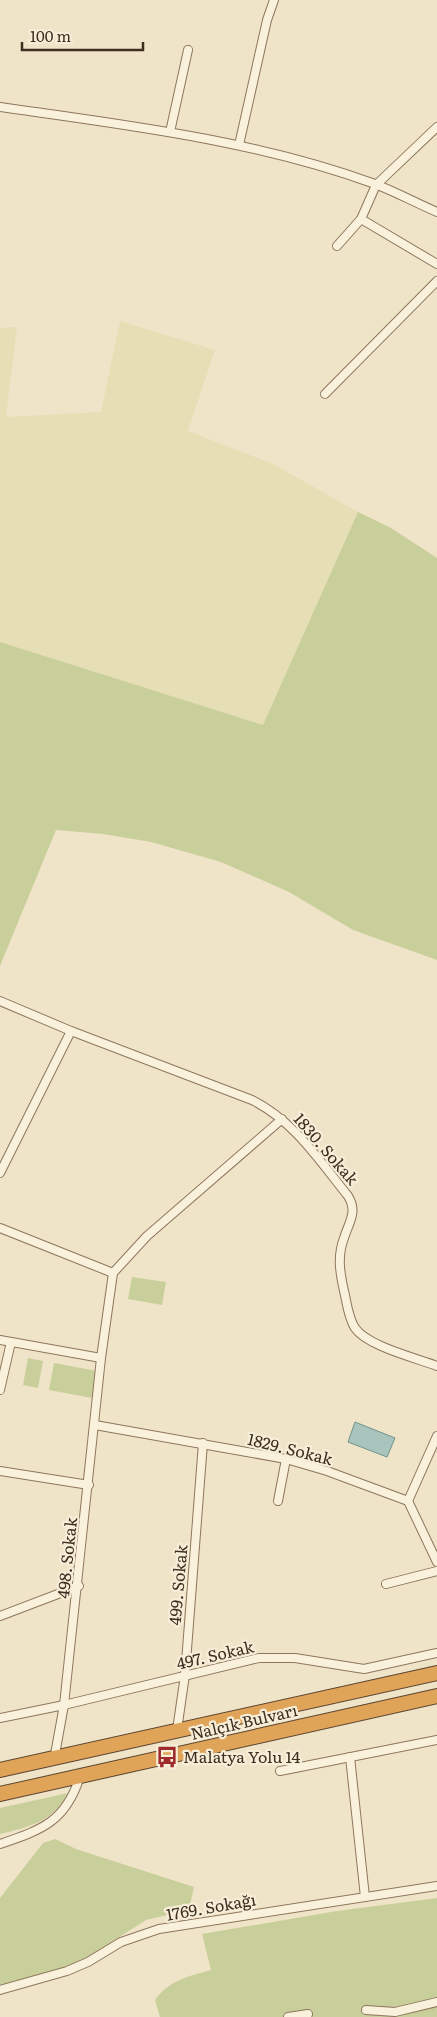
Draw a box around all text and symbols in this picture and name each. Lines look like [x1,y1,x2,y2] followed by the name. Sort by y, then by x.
[22,20,144,52] scale bar
[30,24,71,47] text: 100 m
[289,1107,365,1190] street label: 1830. Sokak
[245,1426,336,1470] street label: 1829. Sokak
[50,1516,82,1600] street label: 498. Sokak
[162,1543,193,1626] street label: 499. Sokak
[174,1633,256,1675] street label: 497. Sokak
[188,1697,299,1745] street label: Nalçık Bulvarı
[154,1744,180,1770] bus stop icon: Malatya Yolu 14
[183,1744,300,1768] place label: Malatya Yolu 14
[164,1886,258,1926] street label: 1769. Sokağı

